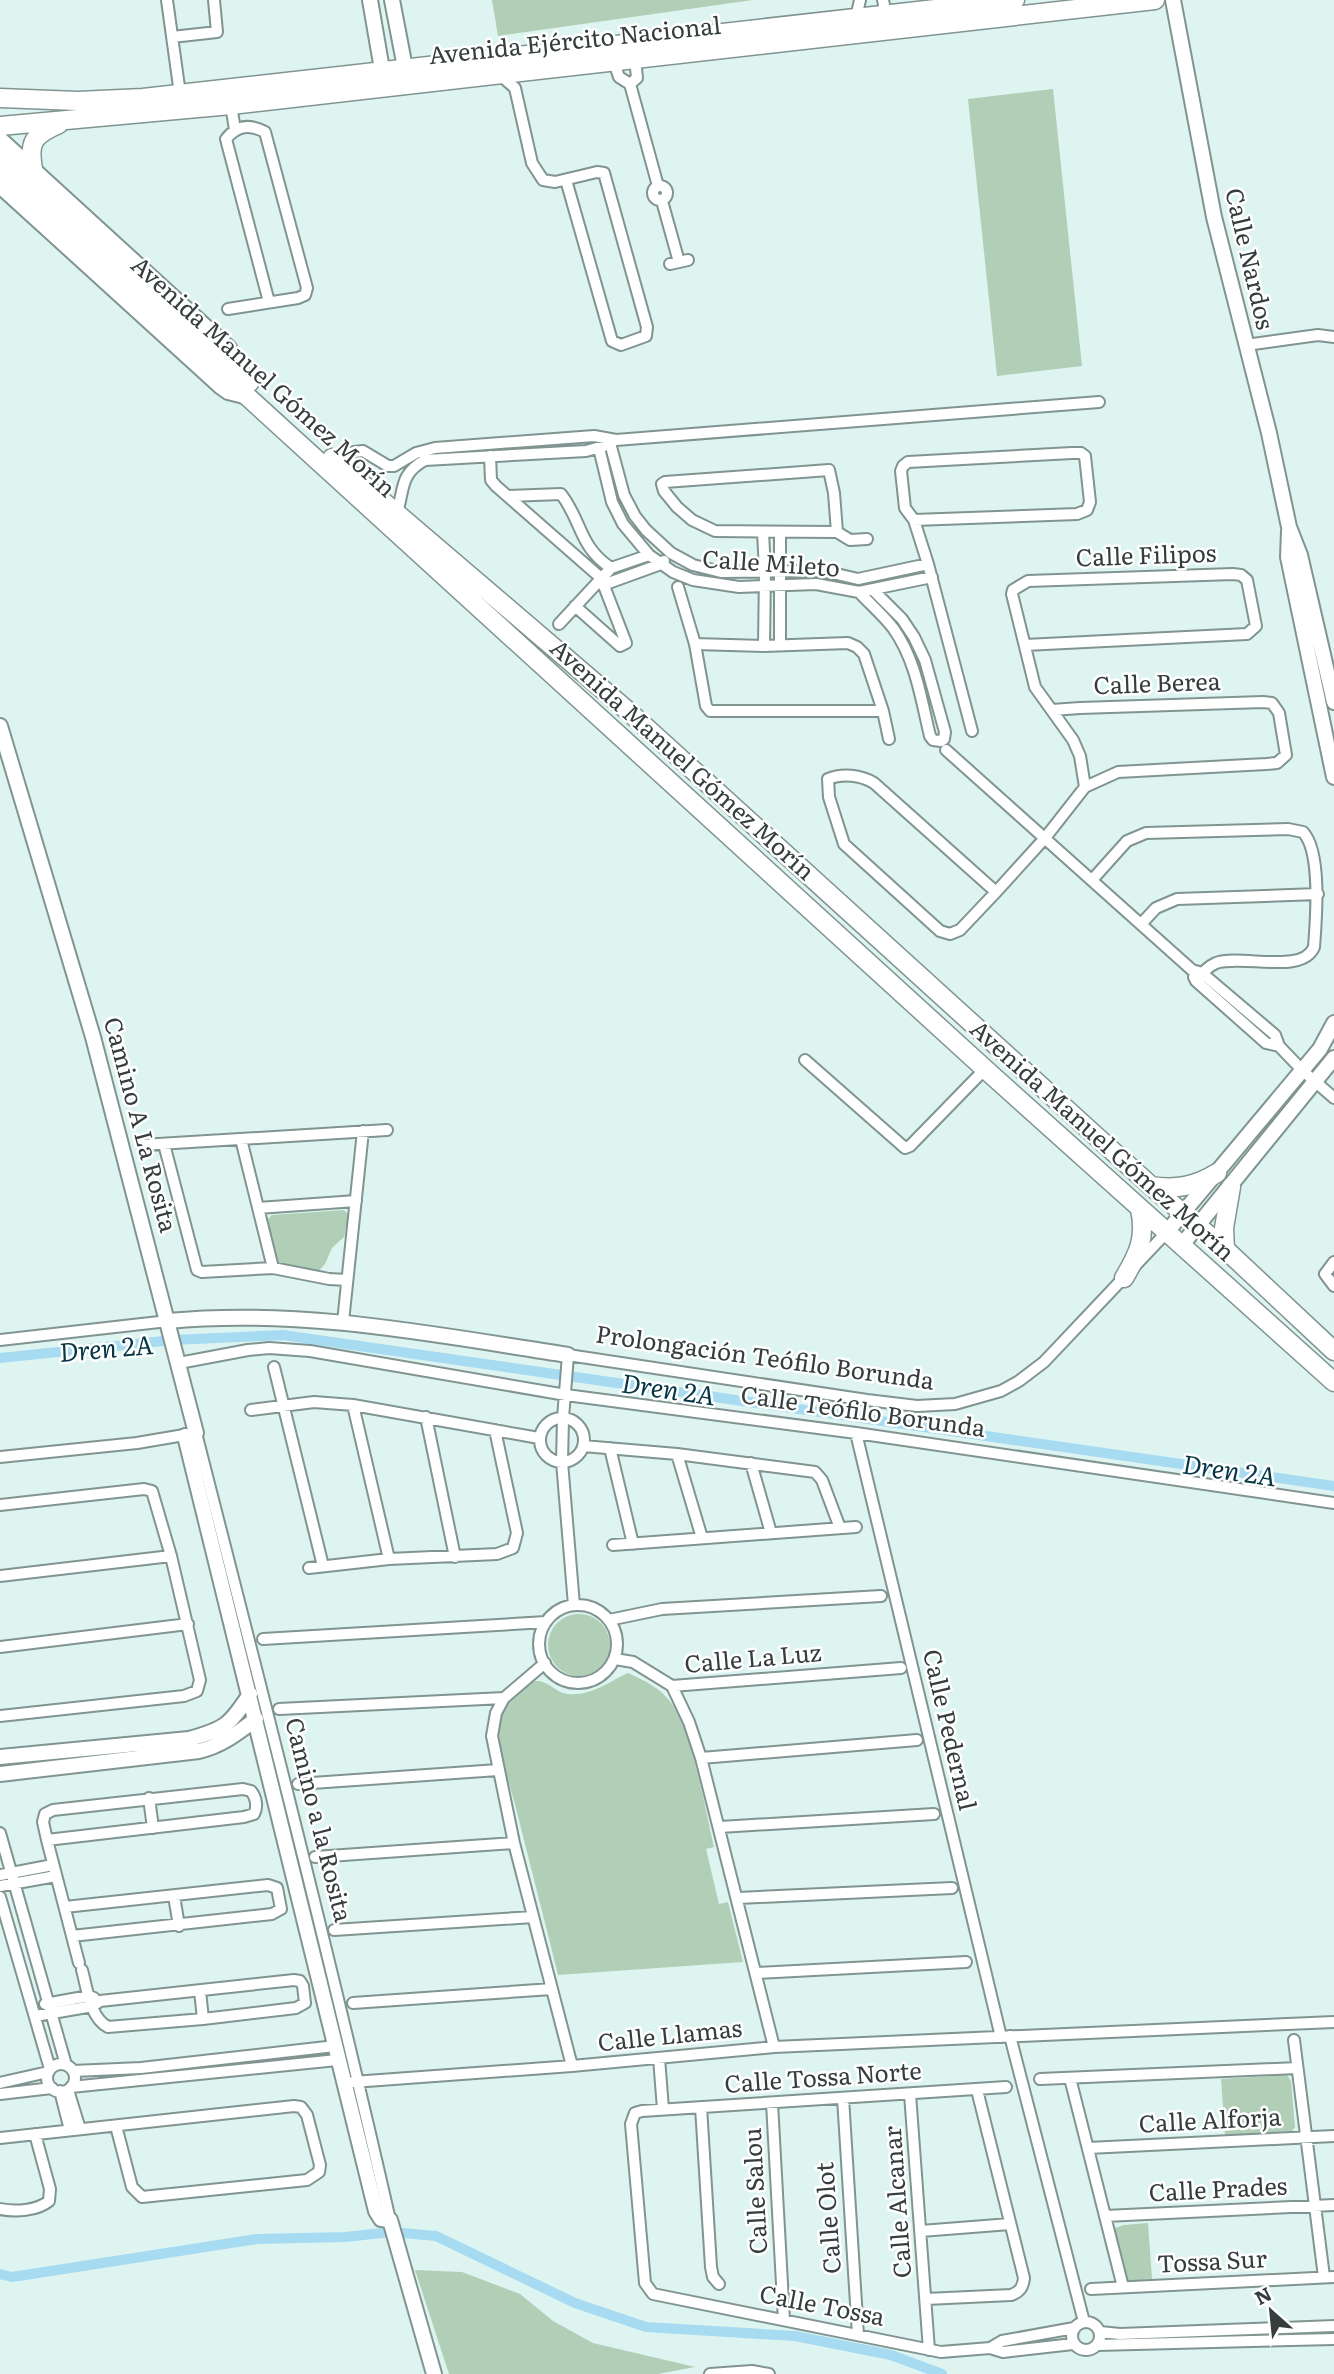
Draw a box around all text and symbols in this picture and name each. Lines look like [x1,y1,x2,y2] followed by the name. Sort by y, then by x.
[427,6,723,71] street label: Avenida Ejército Nacional
[1218,184,1285,333] street label: Calle Nardos
[124,246,405,504] street label: Avenida Manuel Gómez Morín
[1075,534,1217,573] street label: Calle Filipos
[701,539,841,584] street label: Calle Mileto
[543,629,824,887] street label: Avenida Manuel Gómez Morín
[1093,662,1221,701] street label: Calle Berea
[963,1010,1244,1268] street label: Avenida Manuel Gómez Morín
[97,1013,188,1236] street label: Camino A La Rosita
[594,1314,937,1397] street label: Prolongación Teófilo Borunda
[57,1323,154,1370] water label: Dren 2A
[619,1362,718,1413] water label: Dren 2A
[739,1375,988,1444] street label: Calle Teófilo Borunda
[1180,1443,1279,1494] water label: Dren 2A
[683,1633,823,1680] street label: Calle La Luz
[916,1645,987,1813] street label: Calle Pedernal
[278,1714,363,1925] street label: Camino a la Rosita
[596,2009,744,2058] street label: Calle Llamas
[723,2051,923,2100] street label: Calle Tossa Norte
[1138,2097,1282,2140] street label: Calle Alforja
[873,2124,918,2280] street label: Calle Alcanar
[733,2127,774,2255] street label: Calle Salou
[805,2161,848,2275] street label: Calle Olot
[1148,2166,1288,2209] street label: Calle Prades
[1156,2239,1268,2280] street label: Tossa Sur
[757,2274,888,2333] street label: Calle Tossa
[1236,2276,1306,2346] north arrow
[1249,2279,1276,2311] text: N

